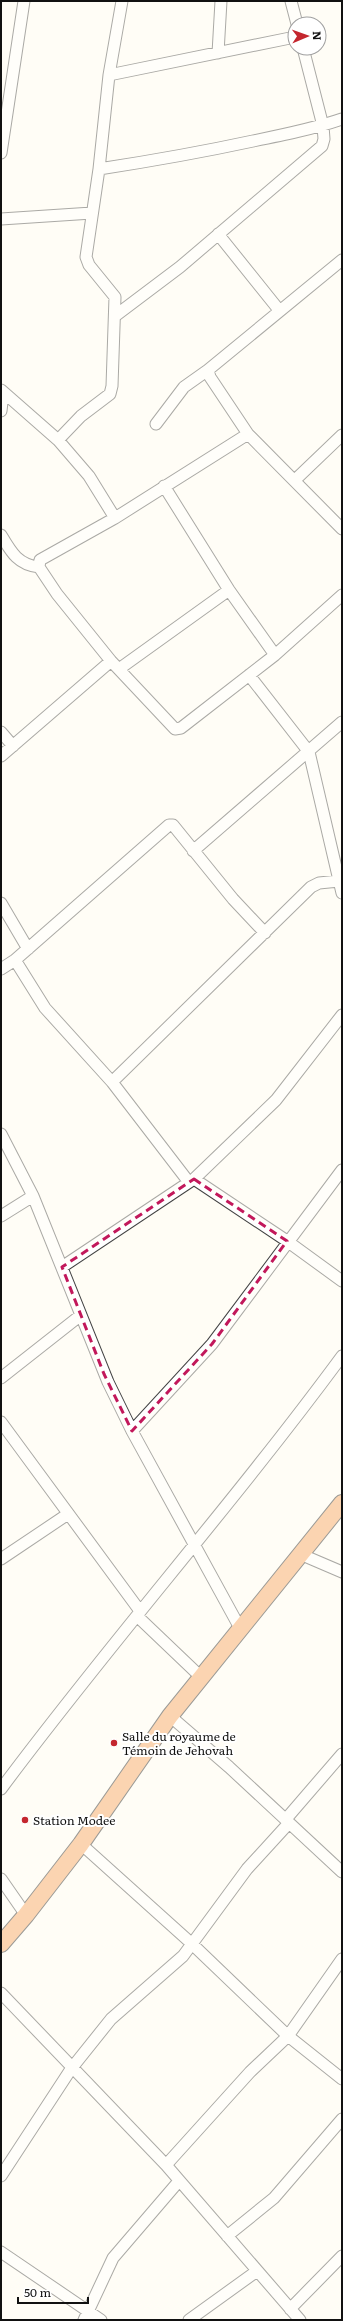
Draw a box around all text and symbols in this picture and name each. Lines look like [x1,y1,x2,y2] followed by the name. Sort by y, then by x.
[287,16,327,56] north arrow
[310,31,326,41] text: N
[122,1727,236,1759] place label: Salle du royaume de Témoin de Jehovah
[109,1738,119,1748] marker: Salle du royaume de Témoin de Jehovah
[33,1811,116,1829] place label: Station Modee
[20,1815,30,1825] marker: Station Modee
[18,2279,88,2305] scale bar
[24,2283,51,2301] text: 50 m

